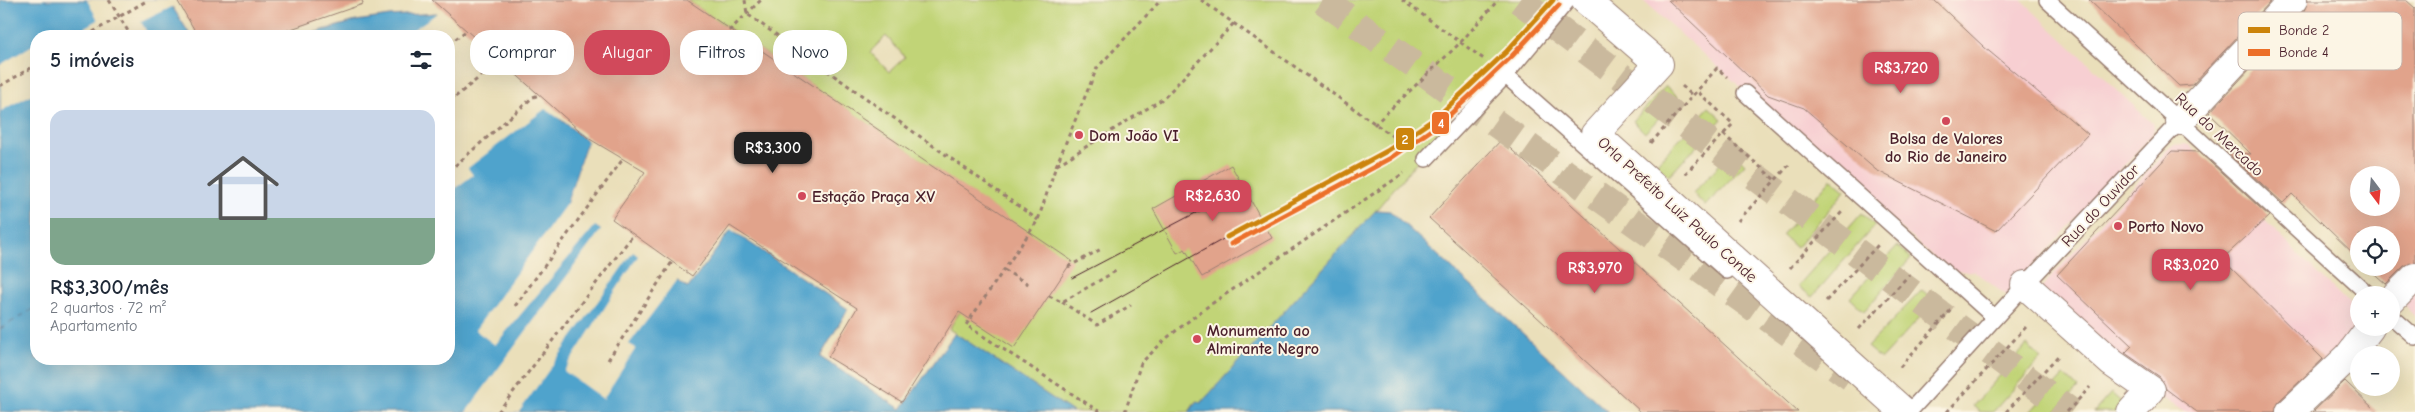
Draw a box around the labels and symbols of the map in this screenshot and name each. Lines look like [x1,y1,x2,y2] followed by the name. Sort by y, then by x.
[2238,12,2402,70] legend
[2279,22,2329,39] text: Bonde 2
[2279,44,2329,61] text: Bonde 4
[1855,52,1947,94] pin: R$3,720
[2172,89,2267,180] street label: Rua do Mercado
[1431,111,1450,135] line badge: 4
[1438,115,1445,132] text: 4
[1940,115,1952,127] marker: Bolsa de Valores do Rio de Janeiro
[1089,127,1179,145] place label: Dom João VI
[1395,127,1415,151] line badge: 2
[1073,129,1085,141] marker: Dom João VI
[1885,130,2007,166] place label: Bolsa de Valores do Rio de Janeiro
[1402,131,1409,148] text: 2
[727,132,819,174] pin: R$3,300
[1594,133,1761,286] street label: Orla Prefeito Luiz Paulo Conde
[2058,160,2144,250] street label: Rua do Ouvidor
[2350,166,2400,216] north arrow
[1167,180,1259,222] pin: R$2,630
[812,188,935,206] place label: Estação Praça XV
[796,190,808,202] marker: Estação Praça XV
[2128,218,2204,236] place label: Porto Novo
[2112,220,2124,232] marker: Porto Novo
[2145,248,2237,291] pin: R$3,020
[1549,252,1641,294] pin: R$3,970
[1207,322,1319,358] place label: Monumento ao Almirante Negro
[1191,333,1203,345] marker: Monumento ao Almirante Negro

